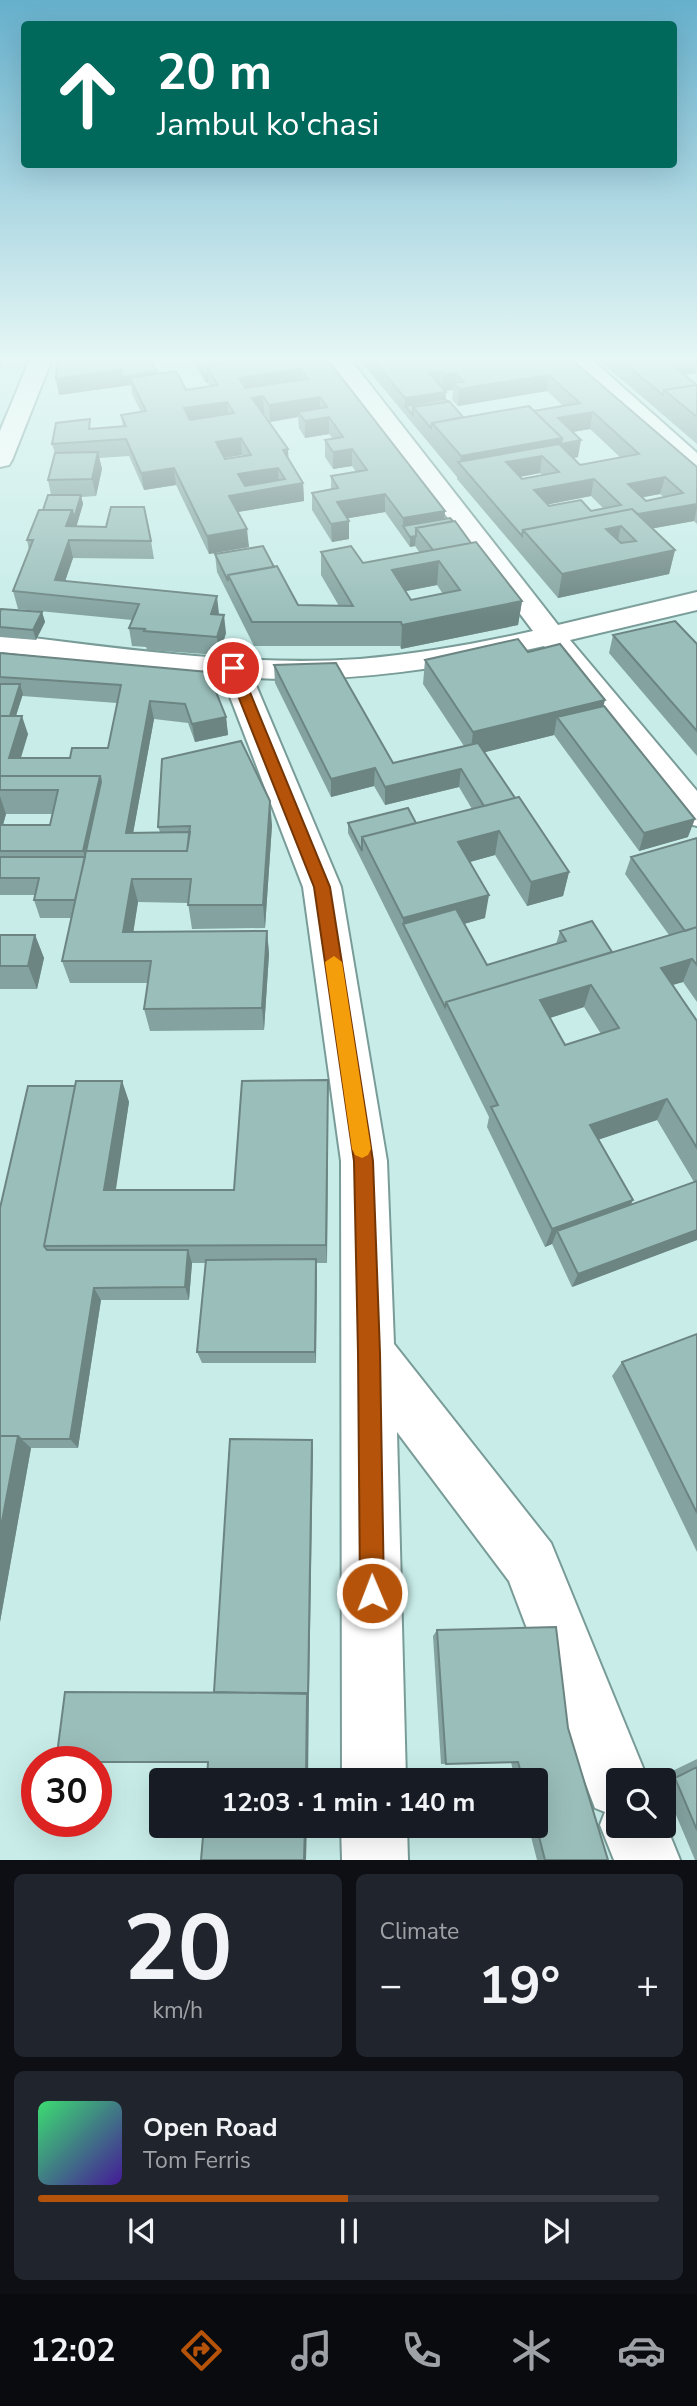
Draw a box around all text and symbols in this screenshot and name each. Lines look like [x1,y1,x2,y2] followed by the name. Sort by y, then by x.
[157,39,272,106] text: 20 m
[42,49,133,140] icon: ahead
[157,103,379,146] text: Jambul ko'chasi
[203,638,263,698] pin
[214,649,252,687] icon: arrive
[335,1556,409,1630] position arrow
[21,1746,112,1837] speed limit sign: 30
[606,1768,676,1838] map controls
[606,1768,676,1838] button: search
[222,1785,475,1820] text: 12:03 · 1 min · 140 m
[123,1887,232,2011] text: 20
[380,1916,459,1947] text: Climate
[478,1950,560,2021] text: 19°
[380,1960,402,2011] text: −
[636,1960,659,2011] text: +
[152,1995,203,2026] text: km/h
[143,2110,278,2145] text: Open Road
[143,2145,251,2176] text: Tom Ferris
[123,2212,161,2250] icon: previous
[330,2212,368,2250] icon: pause
[537,2212,575,2250] icon: next
[177,2326,226,2375] icon: directions
[287,2326,336,2375] icon: music
[397,2326,446,2375] icon: phone
[507,2326,556,2375] icon: climate
[617,2326,666,2375] icon: car
[31,2329,115,2372] text: 12:02

